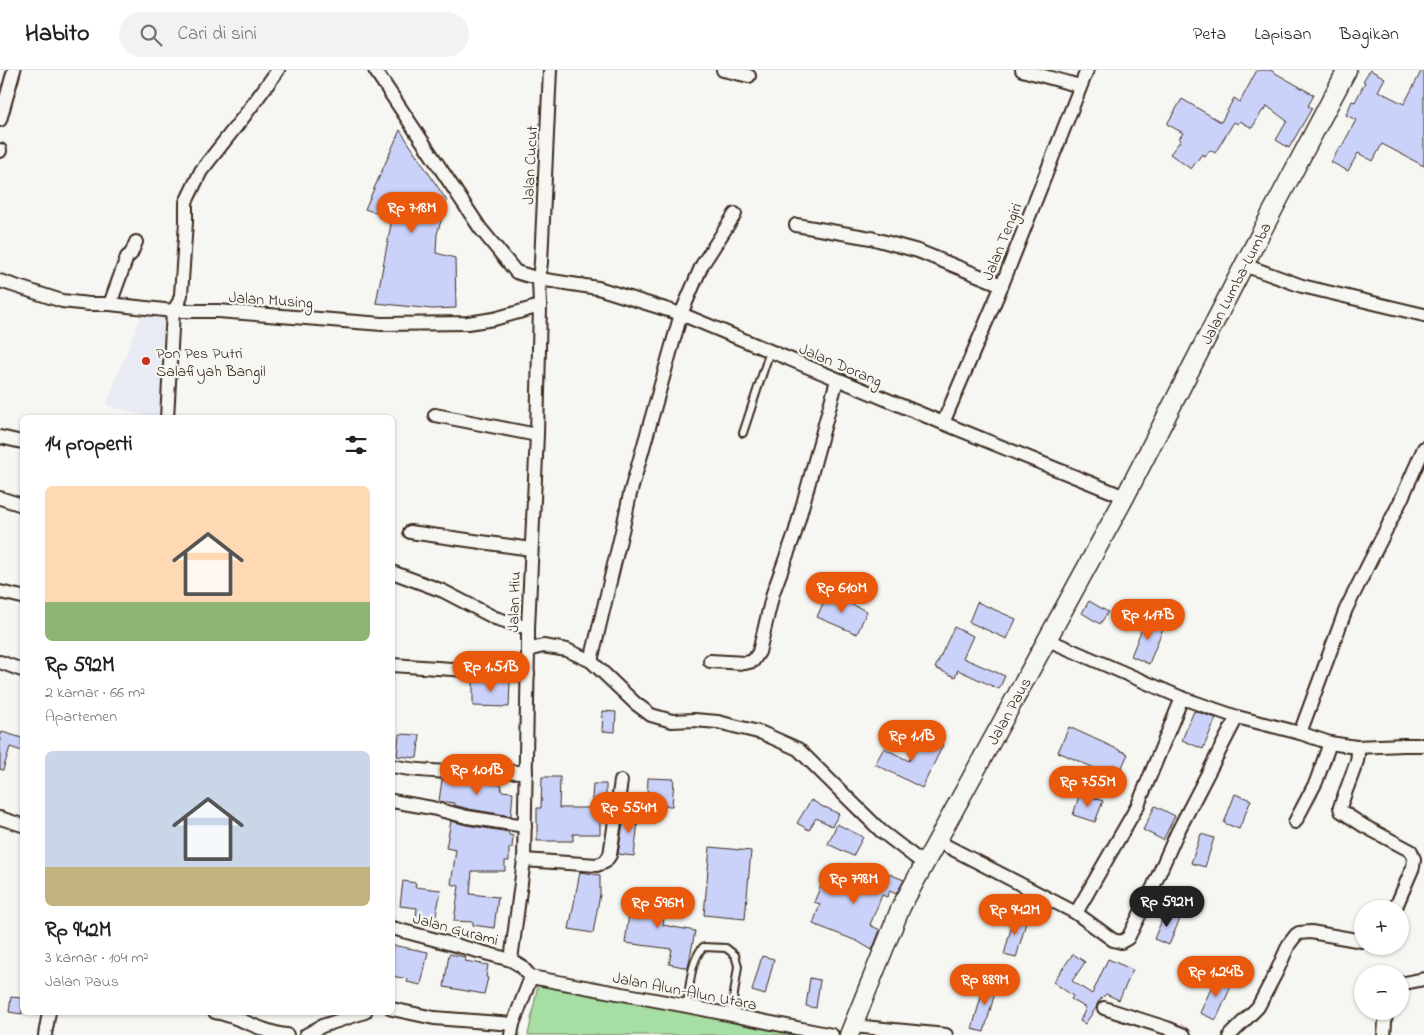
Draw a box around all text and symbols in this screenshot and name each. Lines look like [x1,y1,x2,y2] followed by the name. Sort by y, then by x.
[119,12,469,57] search box
[25,17,89,52] text: Habito
[137,21,165,49] icon: search
[177,21,257,48] text: Cari di sini
[1193,22,1226,48] text: Peta
[1254,22,1311,48] text: Lapisan
[1339,22,1399,48] text: Bagikan
[517,124,545,205] street label: Jalan Cucut
[366,191,458,234] pin: Rp 718M
[388,196,436,220] text: Rp 718M
[976,199,1029,284] street label: Jalan Tengiri
[1195,218,1278,349] street label: Jalan Lumba-Lumba
[228,286,314,316] street label: Jalan Musing
[795,338,886,394] street label: Jalan Dorang
[156,342,266,384] place label: Pon Pes Putri Salafiyah Bangil
[140,355,152,367] marker: Pon Pes Putri Salafiyah Bangil
[45,430,133,460] text: 14 properti
[342,431,370,459] icon: filters
[163,519,253,609] icon: home
[502,571,528,633] street label: Jalan Hiu
[796,572,888,614] pin: Rp 610M
[817,576,867,600] text: Rp 610M
[1096,598,1200,641] pin: Rp 1.17B
[1122,603,1174,627] text: Rp 1.17B
[439,650,543,693] pin: Rp 1.51B
[45,651,115,681] text: Rp 592M
[464,655,518,679] text: Rp 1.51B
[982,673,1038,750] street label: Jalan Paus
[45,681,145,705] text: 2 kamar · 66 m²
[45,705,117,729] text: Apartemen
[866,720,958,762] pin: Rp 1.1B
[889,724,935,748] text: Rp 1.1B
[425,754,529,796] pin: Rp 1.01B
[451,758,503,782] text: Rp 1.01B
[1042,766,1134,808] pin: Rp 755M
[1060,770,1116,794] text: Rp 755M
[163,784,253,874] icon: home
[583,792,675,834] pin: Rp 554M
[601,796,657,820] text: Rp 554M
[808,862,900,905] pin: Rp 798M
[830,867,878,891] text: Rp 798M
[612,886,704,929] pin: Rp 596M
[1121,886,1213,928] pin: Rp 592M
[1140,890,1194,914] text: Rp 592M
[632,891,684,915] text: Rp 596M
[969,894,1061,936] pin: Rp 942M
[990,898,1040,922] text: Rp 942M
[1354,900,1409,1020] map controls
[1354,900,1409,955] button: +
[410,907,501,953] street label: Jalan Gurami
[45,916,111,946] text: Rp 942M
[45,946,148,970] text: 3 kamar · 104 m²
[1164,956,1268,998] pin: Rp 1.24B
[1188,960,1244,984] text: Rp 1.24B
[939,964,1031,1006] pin: Rp 889M
[1354,965,1409,1020] button: −
[610,966,759,1018] street label: Jalan Alun-Alun Utara
[961,968,1009,992] text: Rp 889M
[45,970,119,994] text: Jalan Paus

